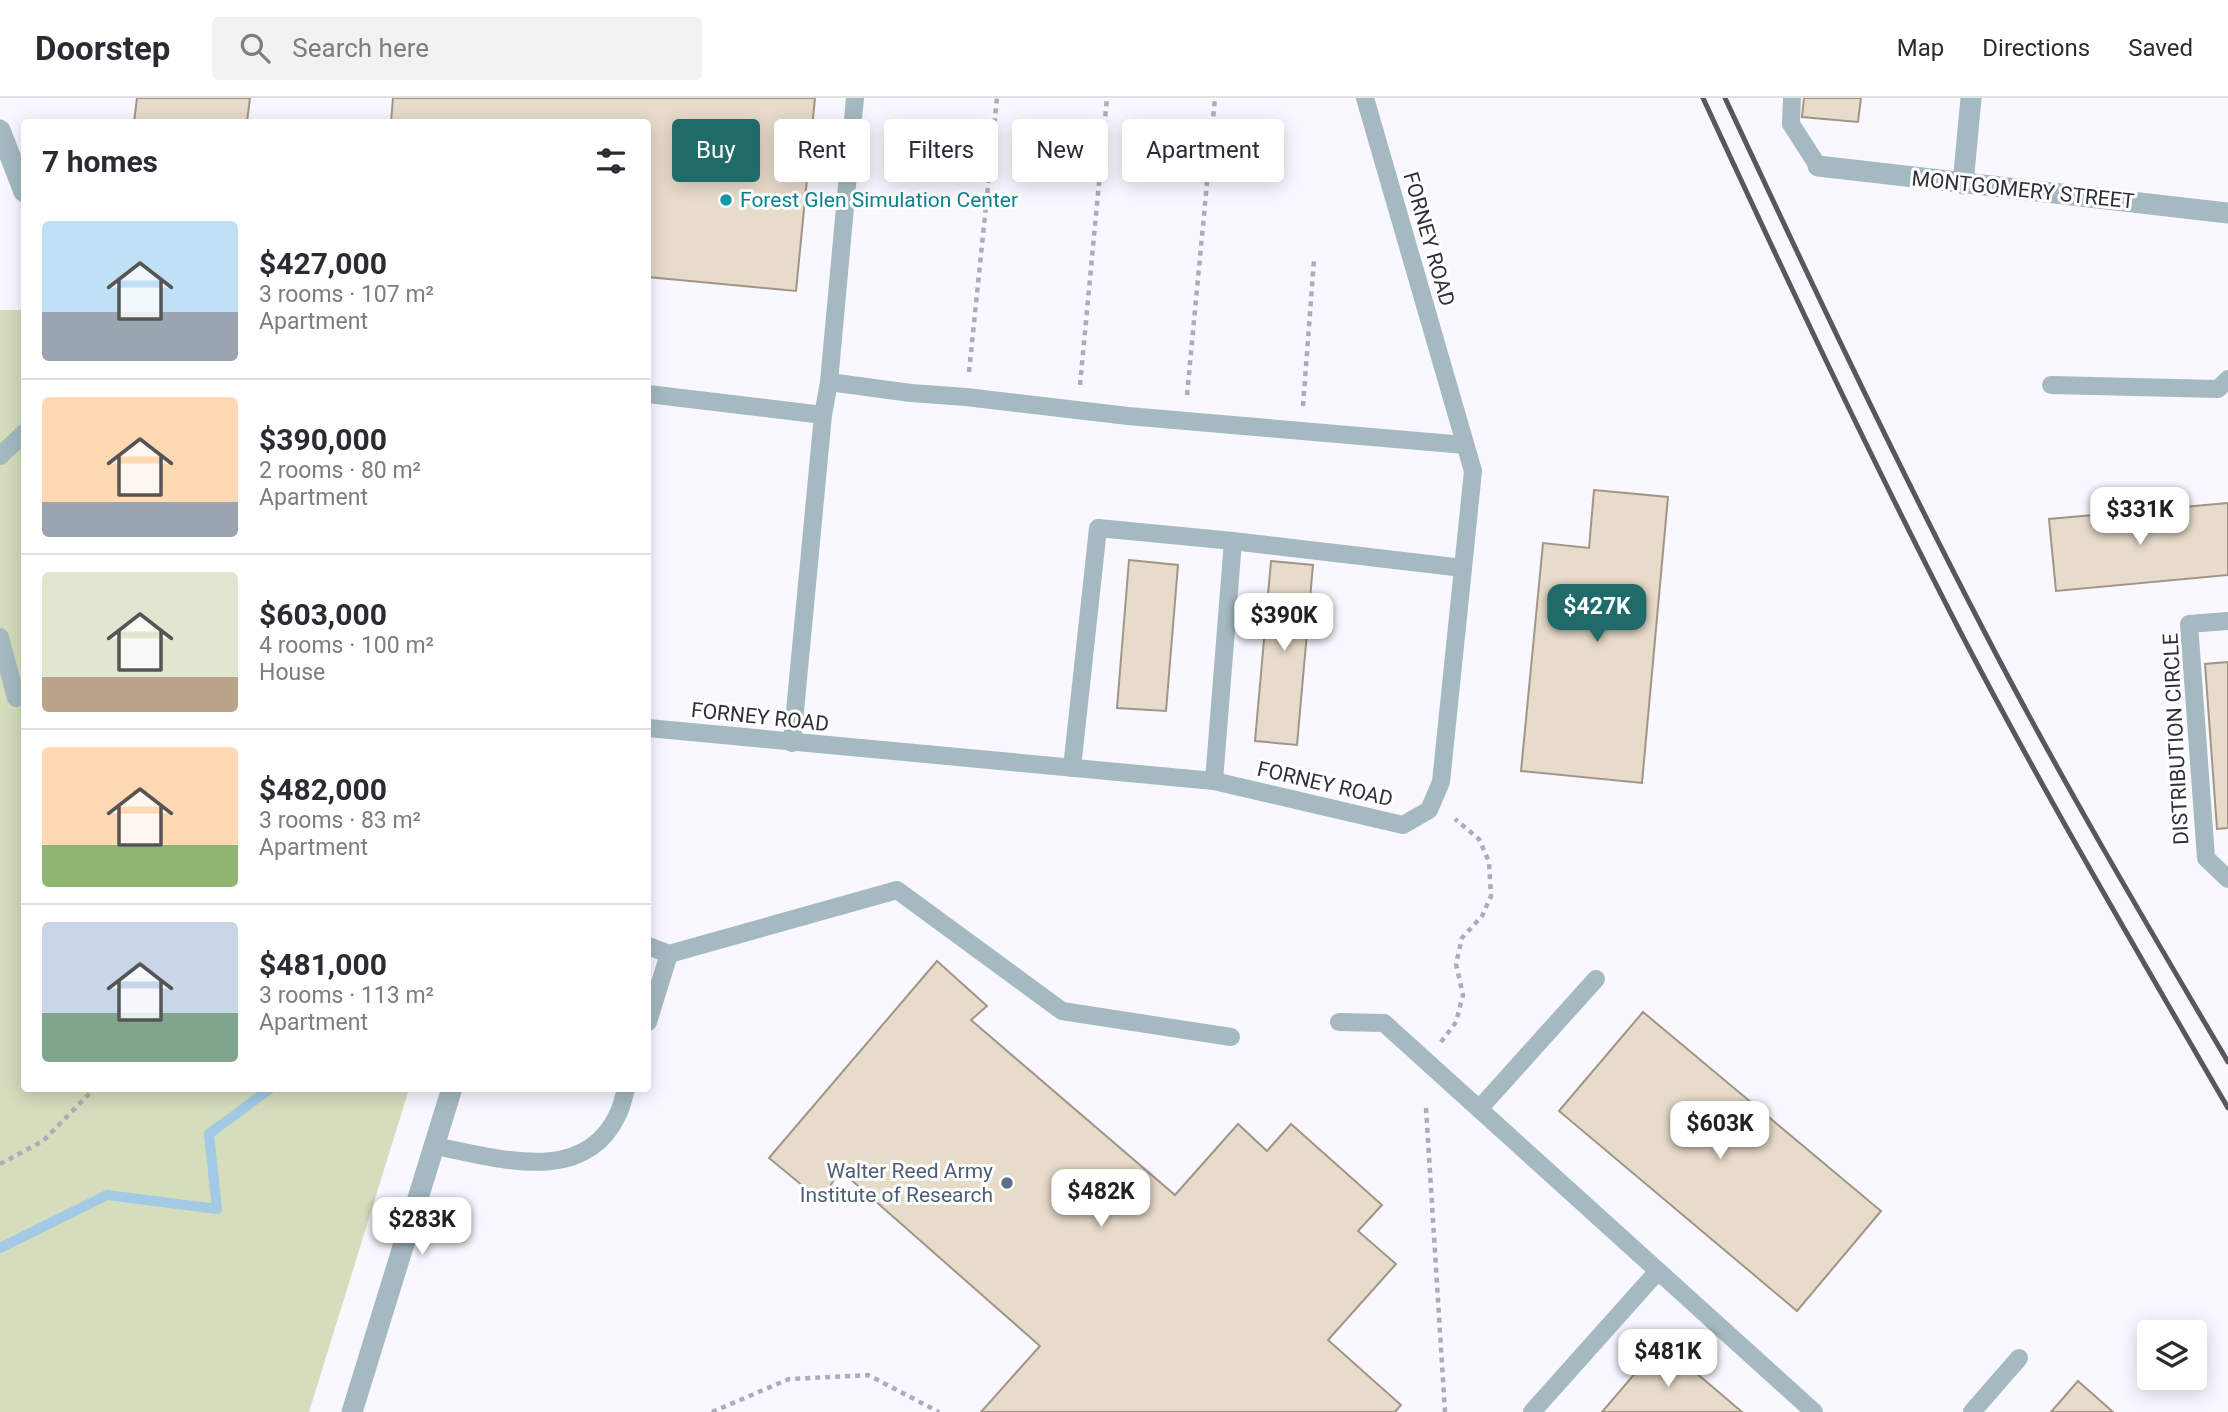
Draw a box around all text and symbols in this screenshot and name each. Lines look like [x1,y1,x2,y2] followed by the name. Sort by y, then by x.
[212,17,702,80] search box
[35,29,170,68] text: Doorstep
[236,29,274,67] icon: search
[292,33,429,63] text: Search here
[1897,34,1944,62] text: Map
[1982,34,2090,62] text: Directions
[2128,34,2193,62] text: Saved
[672,119,760,182] chip: Buy
[774,119,870,182] chip: Rent
[884,119,998,182] chip: Filters
[1012,119,1108,182] chip: New
[1122,119,1284,182] chip: Apartment
[592,142,630,180] icon: filters
[42,144,158,179] text: 7 homes
[1911,166,2136,214] street label: MONTGOMERY STREET
[1398,169,1460,309] street label: FORNEY ROAD
[740,188,1018,212] place label: Forest Glen Simulation Center
[718,192,734,208] marker: Forest Glen Simulation Center
[259,246,387,281] text: $427,000
[98,249,182,333] icon: home
[259,281,434,308] text: 3 rooms · 107 m²
[259,308,368,335] text: Apartment
[259,422,387,457] text: $390,000
[98,425,182,509] icon: home
[259,457,421,484] text: 2 rooms · 80 m²
[259,484,368,511] text: Apartment
[2091,488,2189,547] pin: $331K
[2106,496,2174,523] text: $331K
[1548,584,1646,644] pin: $427K
[1563,593,1631,620] text: $427K
[1235,594,1333,653] pin: $390K
[259,597,387,632] text: $603,000
[98,600,182,684] icon: home
[1250,602,1318,629] text: $390K
[259,632,434,659] text: 4 rooms · 100 m²
[2158,632,2194,845] street label: DISTRIBUTION CIRCLE
[259,659,325,686] text: House
[690,698,830,736] street label: FORNEY ROAD
[1255,757,1395,811] street label: FORNEY ROAD
[259,772,387,807] text: $482,000
[98,775,182,859] icon: home
[259,807,421,834] text: 3 rooms · 83 m²
[259,834,368,861] text: Apartment
[259,947,387,982] text: $481,000
[98,950,182,1034] icon: home
[259,982,434,1009] text: 3 rooms · 113 m²
[259,1009,368,1036] text: Apartment
[1671,1102,1769,1161] pin: $603K
[1686,1110,1754,1137] text: $603K
[800,1159,993,1207] place label: Walter Reed Army Institute of Research
[1052,1170,1150,1229] pin: $482K
[999,1175,1015,1191] marker: Walter Reed Army Institute of Research
[1067,1178,1135,1205] text: $482K
[373,1198,471,1257] pin: $283K
[388,1206,456,1233] text: $283K
[2137,1320,2207,1390] map controls
[2137,1320,2207,1390] button: layers
[1619,1330,1717,1389] pin: $481K
[1634,1338,1702,1365] text: $481K

